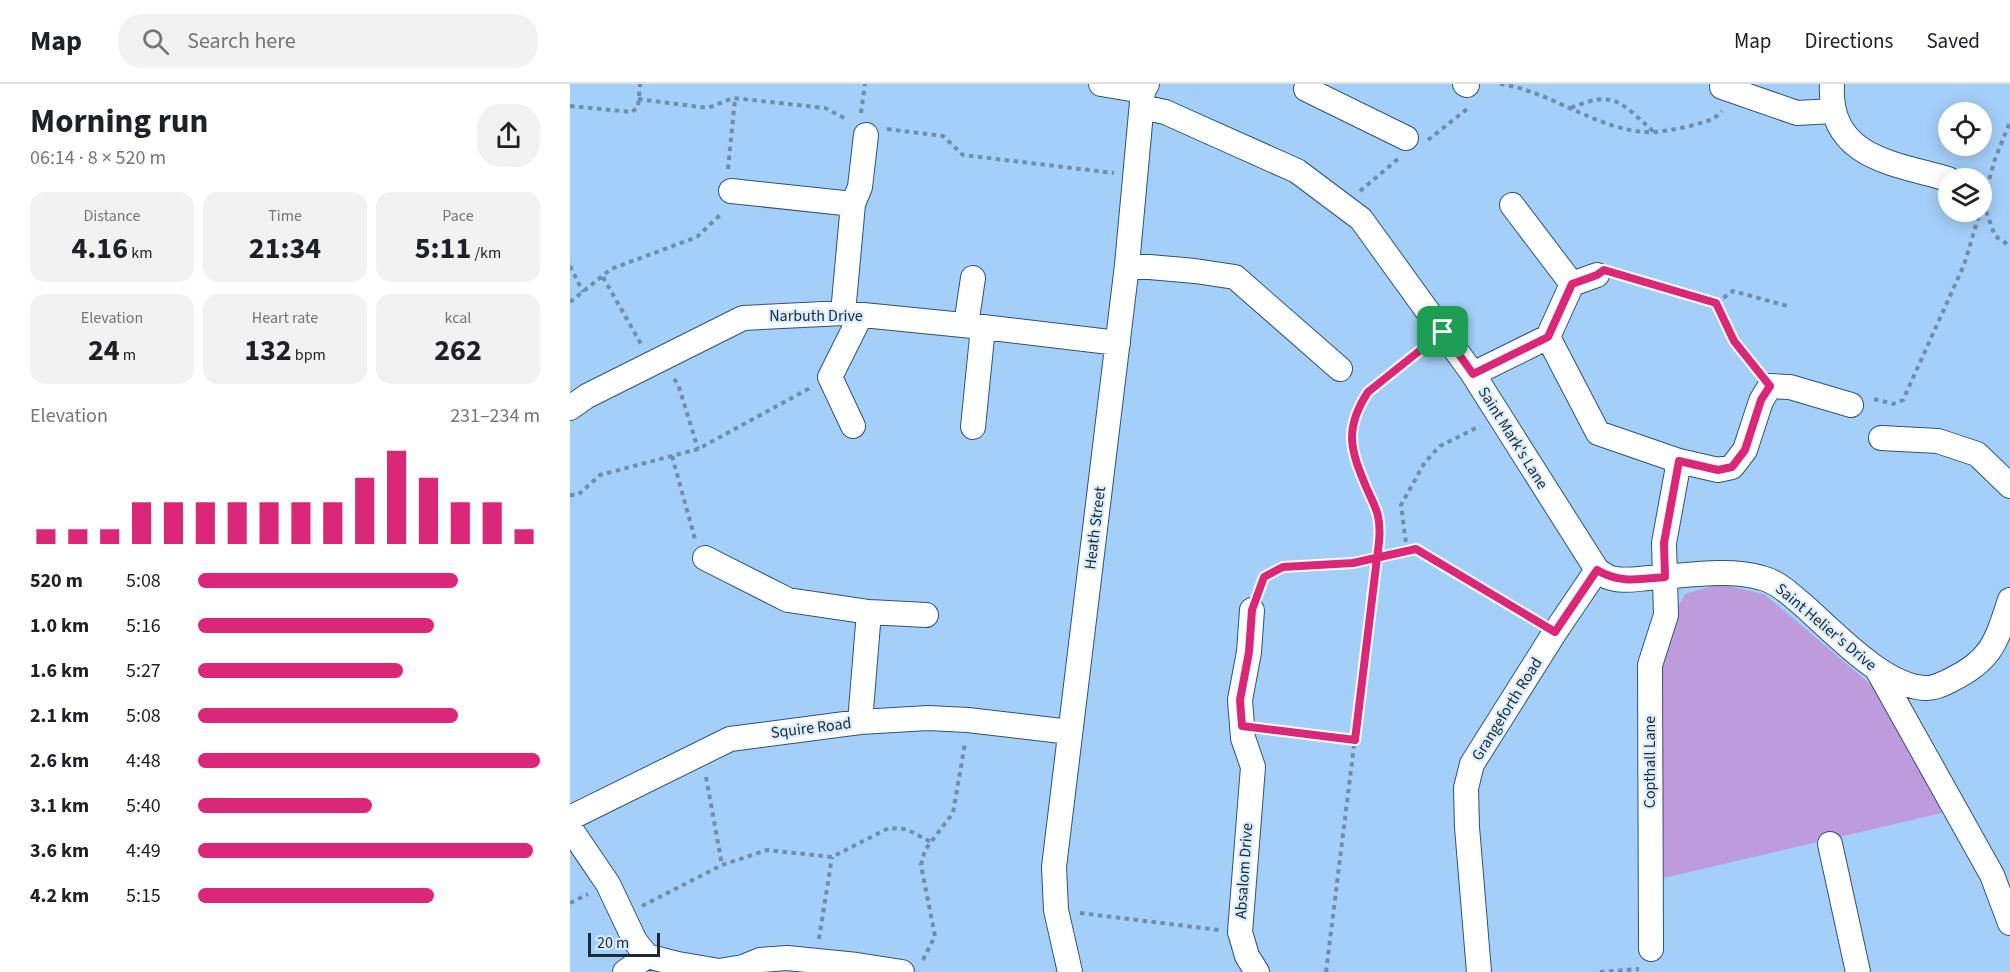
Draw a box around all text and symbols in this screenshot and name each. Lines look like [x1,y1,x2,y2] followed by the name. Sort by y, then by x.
[118,14,538,68] search box
[30,21,82,61] text: Map
[139,25,172,58] icon: search
[187,25,296,57] text: Search here
[1734,26,1772,56] text: Map
[1805,26,1893,56] text: Directions
[1926,26,1980,56] text: Saved
[30,98,208,145] text: Morning run
[1938,102,1992,222] map controls
[1938,102,1992,156] button: locate
[477,104,540,167] button: share
[30,144,166,172] text: 06:14 · 8 × 520 m
[1938,168,1992,222] button: layers
[84,205,140,227] text: Distance
[268,205,302,227] text: Time
[442,205,474,227] text: Pace
[72,227,128,270] text: 4.16
[249,227,321,270] text: 21:34
[415,227,471,270] text: 5:11
[128,242,152,264] text: km
[471,242,501,264] text: /km
[769,305,863,327] street label: Narbuth Drive
[1417,306,1468,357] pin
[81,307,143,329] text: Elevation
[252,307,318,329] text: Heart rate
[445,307,471,329] text: kcal
[1426,315,1459,348] icon: arrive
[88,329,120,372] text: 24
[244,329,292,372] text: 132
[434,329,482,372] text: 262
[120,344,136,366] text: m
[292,344,326,366] text: bpm
[1473,382,1553,494] street label: Saint Mark's Lane
[30,402,108,430] text: Elevation
[450,402,540,430] text: 231–234 m
[1079,485,1111,571] street label: Heath Street
[30,567,83,595] text: 520 m
[126,567,161,595] text: 5:08
[1771,578,1881,676] street label: Saint Helier's Drive
[30,612,89,640] text: 1.0 km
[126,612,161,640] text: 5:16
[1466,653,1548,765] street label: Grangeforth Road
[30,657,89,685] text: 1.6 km
[126,657,161,685] text: 5:27
[30,702,89,730] text: 2.1 km
[126,702,161,730] text: 5:08
[769,712,853,744] street label: Squire Road
[1639,716,1661,808] street label: Copthall Lane
[30,747,89,775] text: 2.6 km
[126,747,161,775] text: 4:48
[30,792,89,820] text: 3.1 km
[126,792,161,820] text: 5:40
[1230,822,1258,920] street label: Absalom Drive
[30,837,89,865] text: 3.6 km
[126,837,161,865] text: 4:49
[30,882,89,910] text: 4.2 km
[126,882,161,910] text: 5:15
[588,930,660,958] scale bar
[597,932,629,954] text: 20 m

